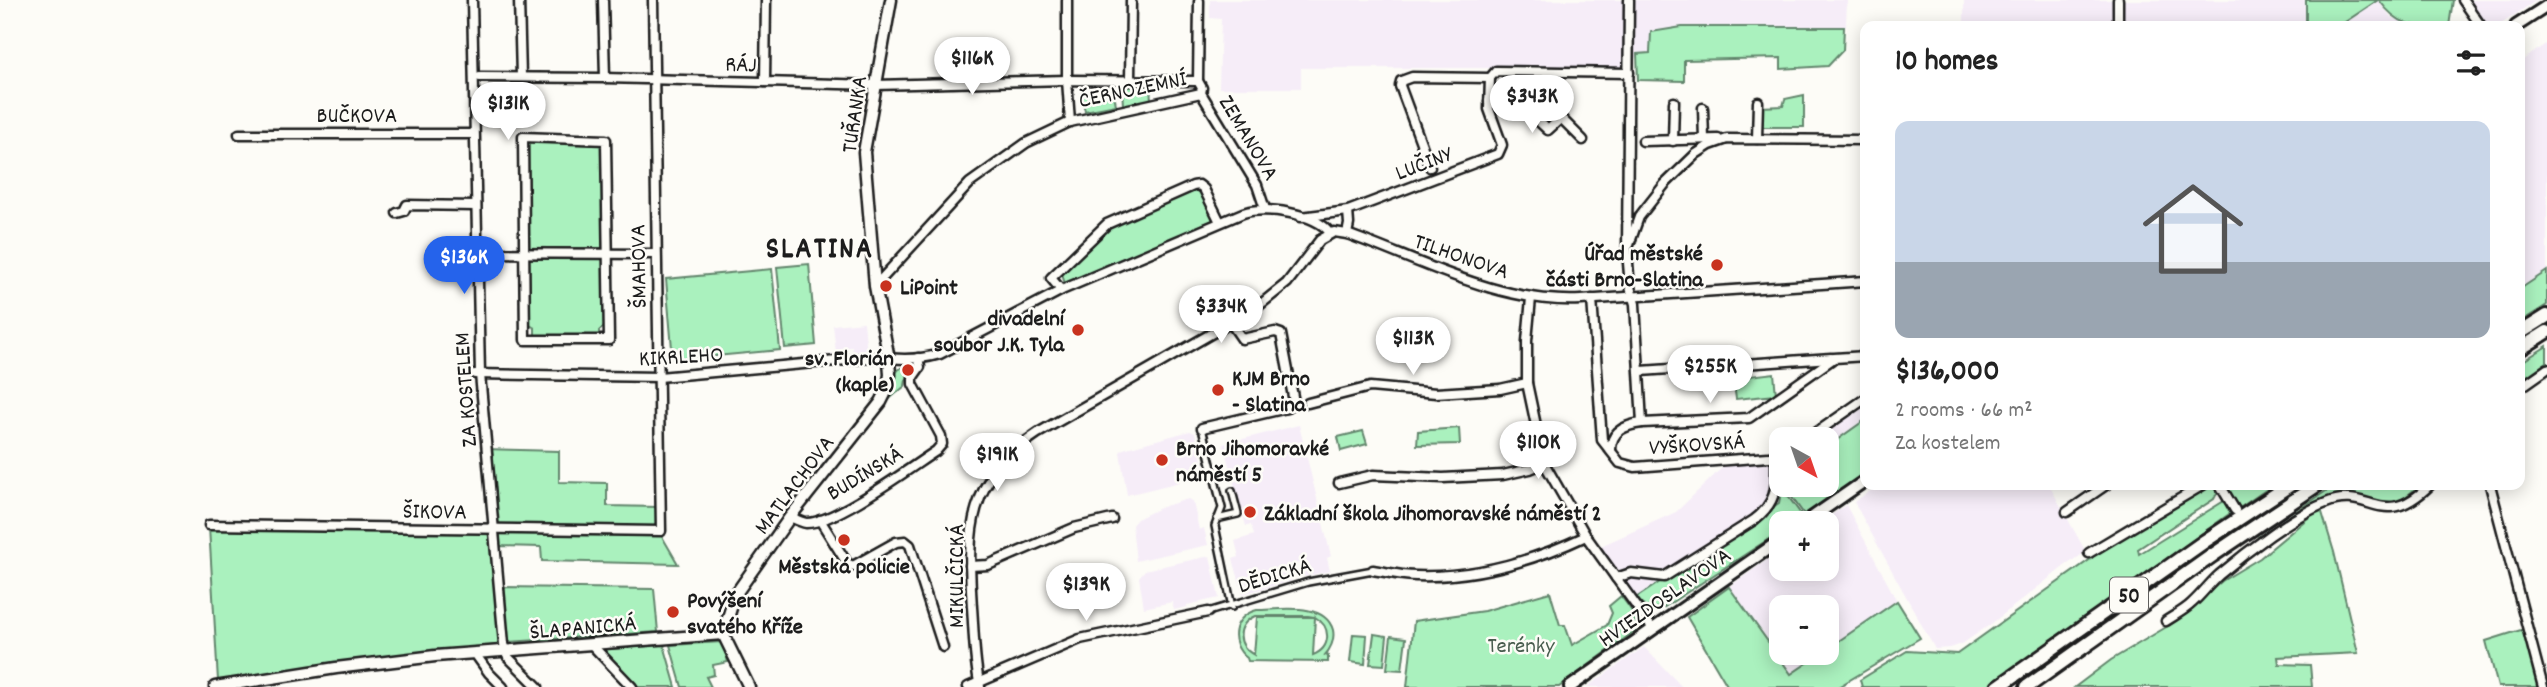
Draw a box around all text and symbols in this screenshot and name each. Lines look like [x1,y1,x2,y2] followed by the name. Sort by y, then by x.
[923,38,1021,97] pin: $116K
[1895,42,1998,85] text: 10 homes
[950,43,994,76] text: $116K
[2452,44,2490,82] icon: filters
[725,49,757,84] street label: RÁJ
[1076,64,1190,119] street label: ČERNOZEMNÍ
[835,74,878,155] street label: TUŘANKA
[1483,76,1581,135] pin: $343K
[1506,81,1558,114] text: $343K
[459,82,557,142] pin: $131K
[487,88,529,121] text: $131K
[1208,90,1286,188] street label: ZEMANOVA
[317,101,397,134] street label: BUČKOVA
[1391,139,1458,191] street label: LUČINY
[2130,166,2256,292] icon: home
[623,224,658,308] street label: ŠMAHOVA
[1409,227,1513,290] street label: TILHONOVA
[766,230,874,273] district label: SLATINA
[415,236,513,296] pin: $136K
[1546,239,1704,298] place label: Úřad městské části Brno-Slatina
[440,242,488,275] text: $136K
[1709,257,1725,273] marker: Úřad městské části Brno-Slatina
[900,273,958,306] place label: LiPoint
[878,278,894,294] marker: LiPoint
[1172,286,1270,345] pin: $334K
[1195,291,1247,324] text: $334K
[933,304,1067,363] place label: divadelní soubor J.K. Tyla
[1364,318,1462,377] pin: $113K
[1070,322,1086,338] marker: divadelní soubor J.K. Tyla
[1392,323,1434,356] text: $113K
[447,331,488,448] street label: ZA KOSTELEM
[638,340,724,377] street label: KIKRLEHO
[805,344,894,403] place label: sv. Florián (kaple)
[1661,346,1759,405] pin: $255K
[1683,351,1737,384] text: $255K
[1895,352,2000,395] text: $136,000
[900,362,916,378] marker: sv. Florián (kaple)
[1232,364,1310,423] place label: KJM Brno - Slatina
[1210,382,1226,398] marker: KJM Brno - Slatina
[1895,395,2033,428] text: 2 rooms · 66 m²
[1489,421,1587,481] pin: $110K
[1516,427,1560,460] text: $110K
[1648,427,1747,466] street label: VYŠKOVSKÁ
[1769,427,1839,497] north arrow
[1769,427,1839,665] map controls
[1895,428,2001,461] text: Za kostelem
[747,429,844,543] street label: MATLACHOVA
[948,434,1046,493] pin: $191K
[1176,434,1329,493] place label: Brno Jihomoravké náměstí 5
[821,439,911,511] street label: BUDÍNSKÁ
[976,439,1018,472] text: $191K
[1154,452,1170,468] marker: Brno Jihomoravké náměstí 5
[403,496,467,531] street label: ŠIKOVA
[1264,499,1601,532] place label: Základní škola Jihomoravské náměstí 2
[1242,504,1258,520] marker: Základní škola Jihomoravské náměstí 2
[1769,511,1839,581] button: +
[942,524,975,628] street label: MIKULČICKÁ
[836,532,852,548] marker: Městská policie
[1593,541,1739,657] street label: HVIEZDOSLAVOVA
[1234,551,1316,604] street label: DĚDICKÁ
[778,552,910,585] place label: Městská policie
[1037,564,1135,623] pin: $139K
[1062,569,1110,602] text: $139K
[2110,578,2148,612] road number: 50
[687,586,803,645] place label: Povýšení svatého Kříže
[1769,595,1839,665] button: −
[665,604,681,620] marker: Povýšení svatého Kříže
[529,608,638,651] street label: ŠLAPANICKÁ
[1487,631,1555,664] park label: Terénky

